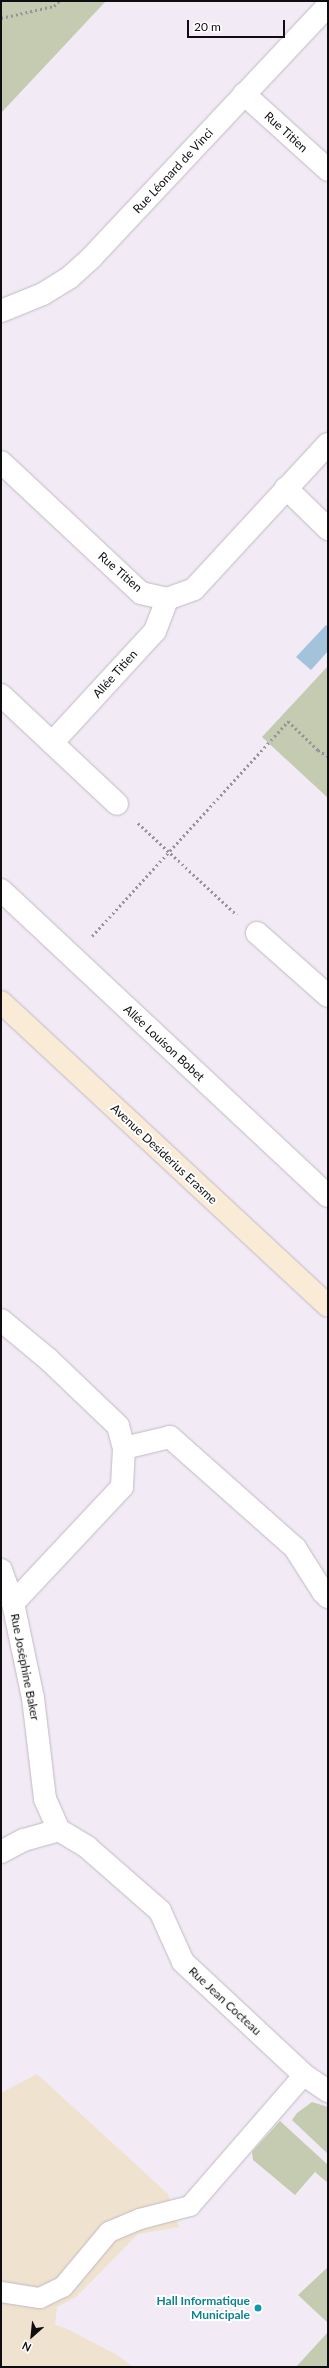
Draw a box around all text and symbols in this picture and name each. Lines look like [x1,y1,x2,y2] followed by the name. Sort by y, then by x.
[189,12,287,38] scale bar
[194,19,221,34] text: 20 m
[261,109,311,155] street label: Rue Titien
[130,125,216,217] street label: Rue Léonard de Vinci
[95,549,145,595] street label: Rue Titien
[90,647,140,701] street label: Allée Titien
[121,1002,207,1084] street label: Allée Louison Bobet
[108,1101,220,1207] street label: Avenue Desiderius Erasme
[8,1612,42,1722] street label: Rue Joséphine Baker
[186,1964,264,2038] street label: Rue Jean Cocteau
[157,2294,250,2322] place label: Hall Informatique Municipale
[253,2303,263,2313] marker: Hall Informatique Municipale
[12,2316,52,2356] north arrow
[20,2339,33,2355] text: N

